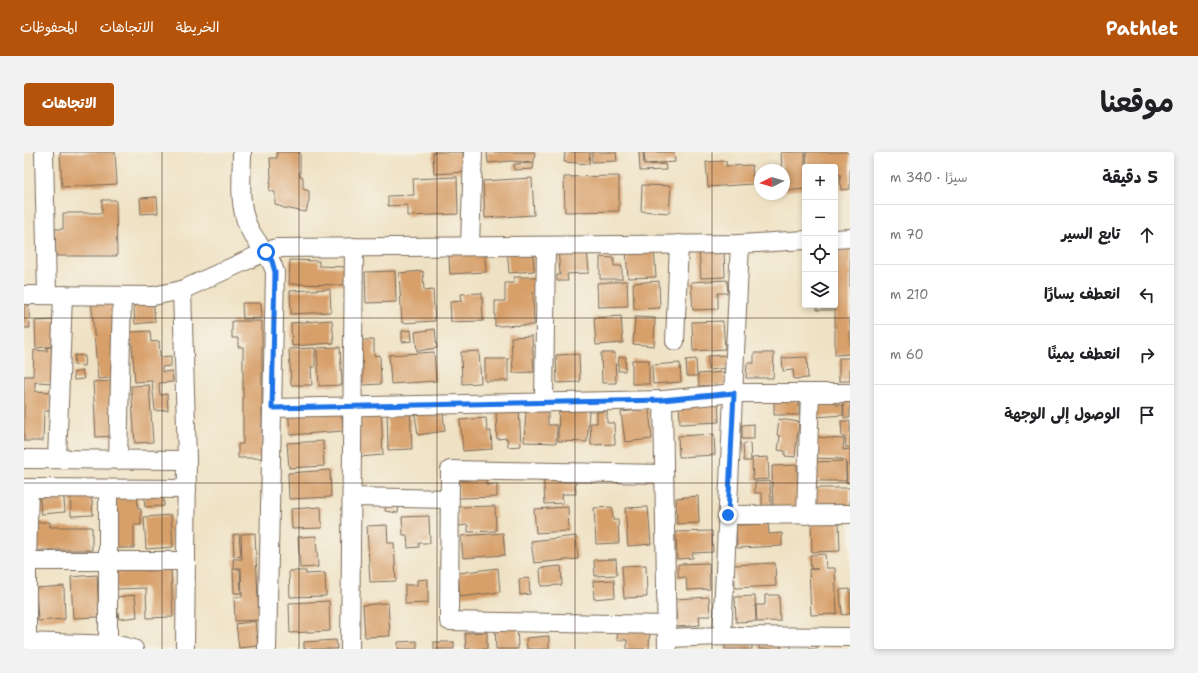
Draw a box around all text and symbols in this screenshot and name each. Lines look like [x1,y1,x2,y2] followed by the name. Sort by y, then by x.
[1106,16,1178,41] text: Pathlet
[20,18,78,36] text: المحفوظات
[100,18,154,36] text: الاتجاهات
[176,18,219,36] text: الخريطة
[24,83,114,126] button: الاتجاهات
[1100,83,1174,121] text: موقعنا
[754,164,790,200] north arrow
[802,164,838,308] map controls
[802,164,838,200] button: +
[1102,166,1158,188] text: 5 دقيقة
[890,169,968,186] text: سيرًا · 340 m
[802,200,838,236] button: −
[1061,224,1120,244] text: تابع السير
[1136,224,1158,246] icon: ahead
[890,226,924,243] text: 70 m
[802,236,838,272] button: locate
[257,243,275,261] route start
[802,272,838,308] button: layers
[1044,284,1120,304] text: انعطف يسارًا
[1136,284,1158,306] icon: left
[890,286,928,303] text: 210 m
[1048,344,1120,364] text: انعطف يمينًا
[1136,344,1158,366] icon: right
[890,346,924,363] text: 60 m
[1004,404,1120,424] text: الوصول إلى الوجهة
[1136,404,1158,426] icon: arrive
[719,506,737,524] route end

